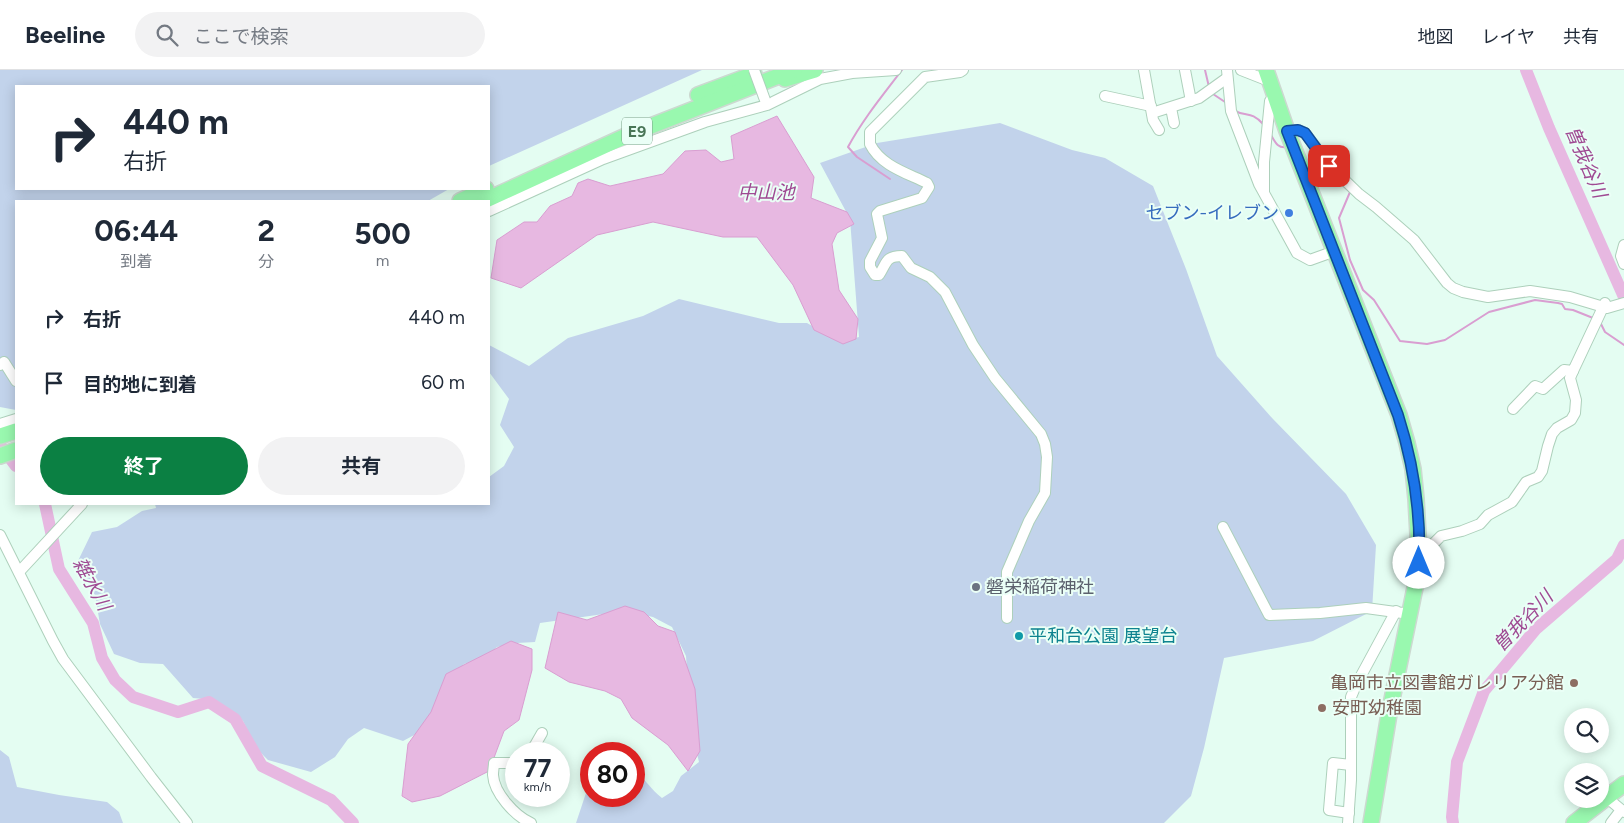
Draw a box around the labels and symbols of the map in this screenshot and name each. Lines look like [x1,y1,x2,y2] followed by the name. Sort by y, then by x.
[622,118,652,144] road number: E9
[1561,123,1612,203] water label: 曽我谷川
[1308,145,1350,187] pin
[737,181,796,204] water label: 中山池
[1145,202,1279,224] place label: セブン-イレブン
[1283,207,1295,219] marker: セブン-イレブン
[1392,536,1444,588] position arrow
[68,553,117,616] water label: 雑水川
[986,576,1094,598] place label: 磐栄稲荷神社
[970,581,982,593] marker: 磐栄稲荷神社
[1488,584,1559,656] water label: 曽我谷川
[1029,625,1177,647] place label: 平和台公園 展望台
[1013,630,1025,642] marker: 平和台公園 展望台
[1330,672,1564,694] place label: 亀岡市立図書館ガレリア分館
[1568,677,1580,689] marker: 亀岡市立図書館ガレリア分館
[1332,697,1422,719] place label: 安町幼稚園
[1316,702,1328,714] marker: 安町幼稚園
[580,742,645,807] speed limit sign: 80

